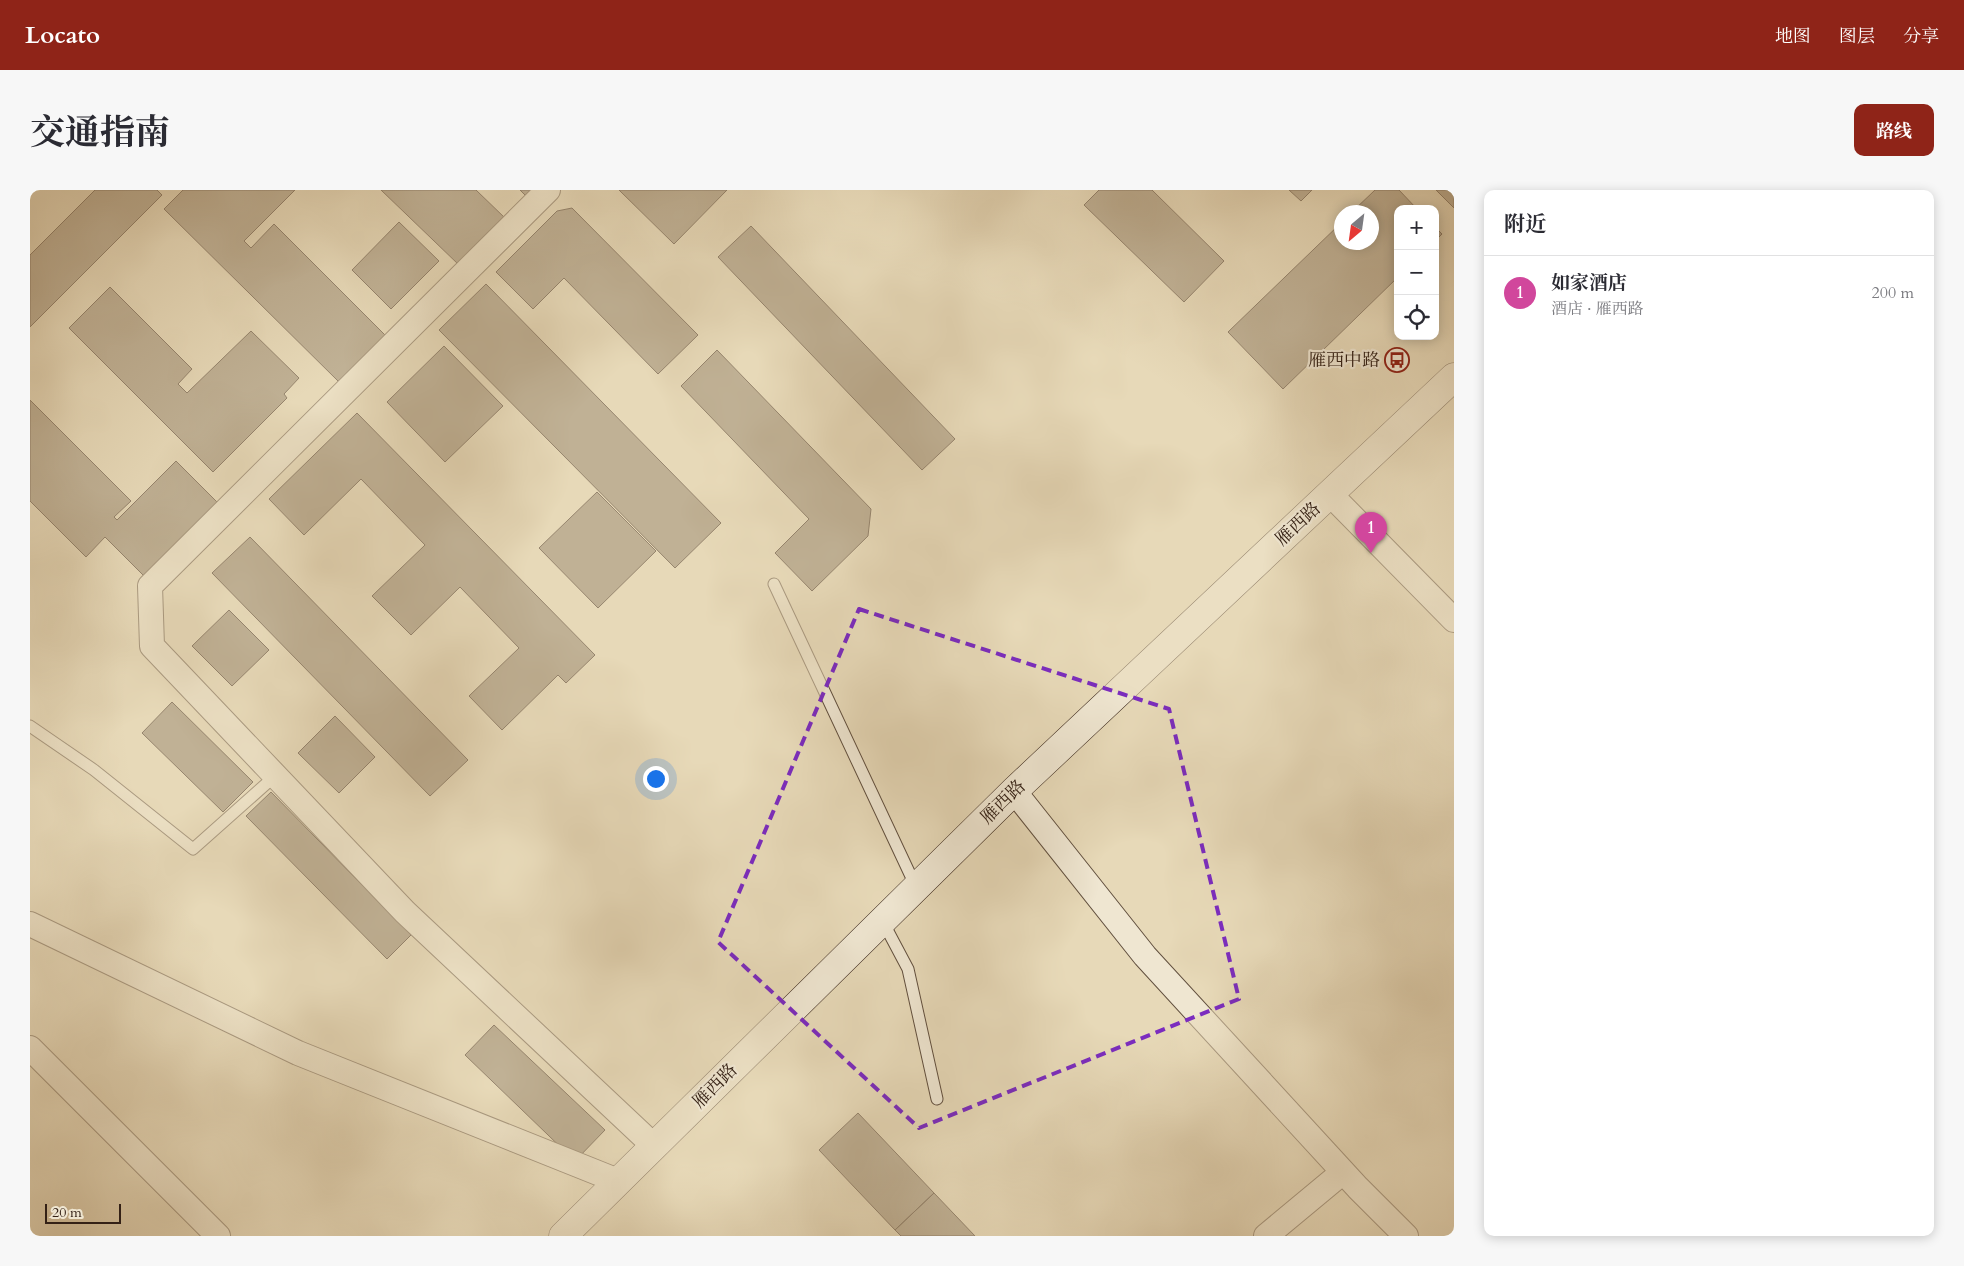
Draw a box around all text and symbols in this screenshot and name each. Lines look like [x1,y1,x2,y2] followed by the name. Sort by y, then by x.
[25,19,100,52] text: Locato
[1775,24,1811,49] text: 地图
[1839,24,1875,49] text: 图层
[1903,24,1939,49] text: 分享
[1854,104,1934,156] button: 路线
[30,109,170,157] text: 交通指南
[1334,205,1379,250] north arrow
[1394,205,1439,340] map controls
[1394,205,1439,250] button: +
[1504,210,1546,239] text: 附近
[1394,250,1439,295] button: −
[1551,270,1627,296] text: 如家酒店
[1516,282,1524,304] text: 1
[1872,282,1914,304] text: 200 m
[1394,295,1439,340] button: locate
[1551,298,1644,320] text: 酒店 · 雁西路
[1384,347,1410,373] bus stop icon: 雁西中路
[1308,348,1380,373] place label: 雁西中路
[1270,496,1326,552] street label: 雁西路
[1355,512,1387,553] pin: 1
[643,766,669,792] your location
[975,774,1031,830] street label: 雁西路
[687,1058,743,1114] street label: 雁西路
[45,1201,121,1224] scale bar
[52,1203,82,1222] text: 20 m

